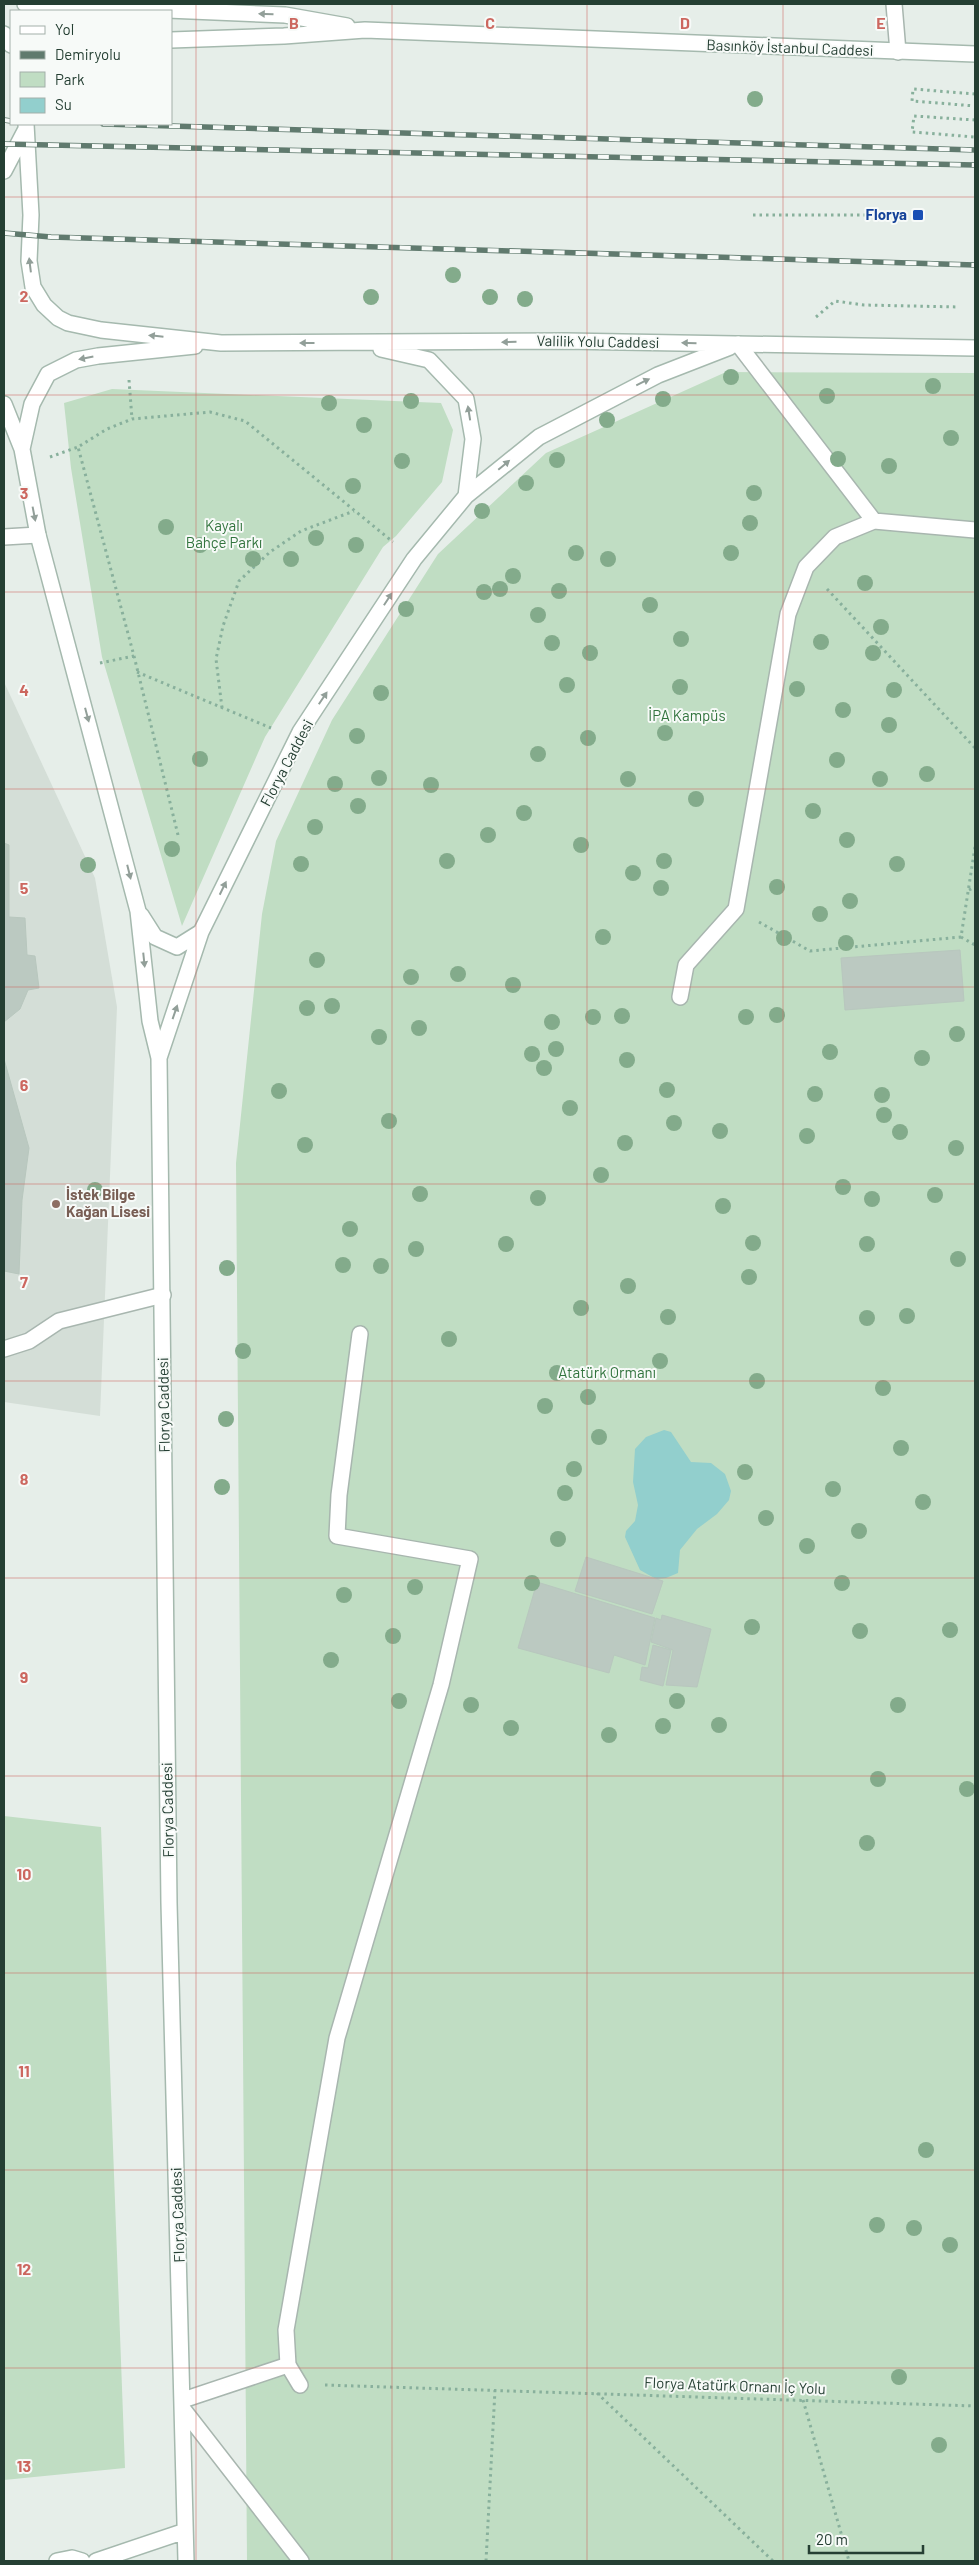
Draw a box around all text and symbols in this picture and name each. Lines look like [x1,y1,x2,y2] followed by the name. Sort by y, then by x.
[257,9,273,17] one-way arrow
[10,10,172,125] legend
[289,13,299,32] text: B
[485,13,495,32] text: C
[680,13,690,32] text: D
[876,13,886,32] text: E
[55,20,74,38] text: Yol
[706,35,874,59] street label: Basınköy İstanbul Caddesi
[55,45,121,63] text: Demiryolu
[55,70,85,88] text: Park
[55,95,72,113] text: Su
[866,205,907,223] place label: Florya
[911,208,925,222] marker: Florya
[26,256,34,272] one-way arrow
[20,286,29,305] text: 2
[536,331,660,351] street label: Valilik Yolu Caddesi
[147,332,163,340] one-way arrow
[501,338,517,346] one-way arrow
[299,339,315,347] one-way arrow
[681,339,697,347] one-way arrow
[78,354,94,362] one-way arrow
[636,378,650,386] one-way arrow
[464,405,472,421] one-way arrow
[497,460,510,471] one-way arrow
[20,483,28,502] text: 3
[30,507,38,523] one-way arrow
[186,516,262,551] park label: Kayalı Bahçe Parkı
[384,592,393,606] one-way arrow
[19,680,29,699] text: 4
[318,691,328,705] one-way arrow
[648,706,726,724] park label: İPA Kampüs
[83,708,91,723] one-way arrow
[256,716,316,809] street label: Florya Caddesi
[125,865,133,880] one-way arrow
[20,878,29,897] text: 5
[219,881,227,896] one-way arrow
[140,952,148,968] one-way arrow
[171,1004,179,1019] one-way arrow
[20,1075,29,1094] text: 6
[66,1185,150,1220] place label: İstek Bilge Kağan Lisesi
[50,1198,62,1210] marker: İstek Bilge Kağan Lisesi
[20,1272,28,1291] text: 7
[153,1357,173,1453] street label: Florya Caddesi
[558,1363,656,1381] park label: Atatürk Ormanı
[20,1469,29,1488] text: 8
[20,1667,28,1686] text: 9
[157,1762,177,1858] street label: Florya Caddesi
[17,1864,31,1883] text: 10
[18,2061,30,2080] text: 11
[166,2167,188,2263] street label: Florya Caddesi
[17,2259,31,2278] text: 12
[644,2373,826,2397] street label: Florya Atatürk Ornanı İç Yolu
[17,2456,31,2475] text: 13
[809,2522,923,2554] scale bar
[816,2530,848,2548] text: 20 m

